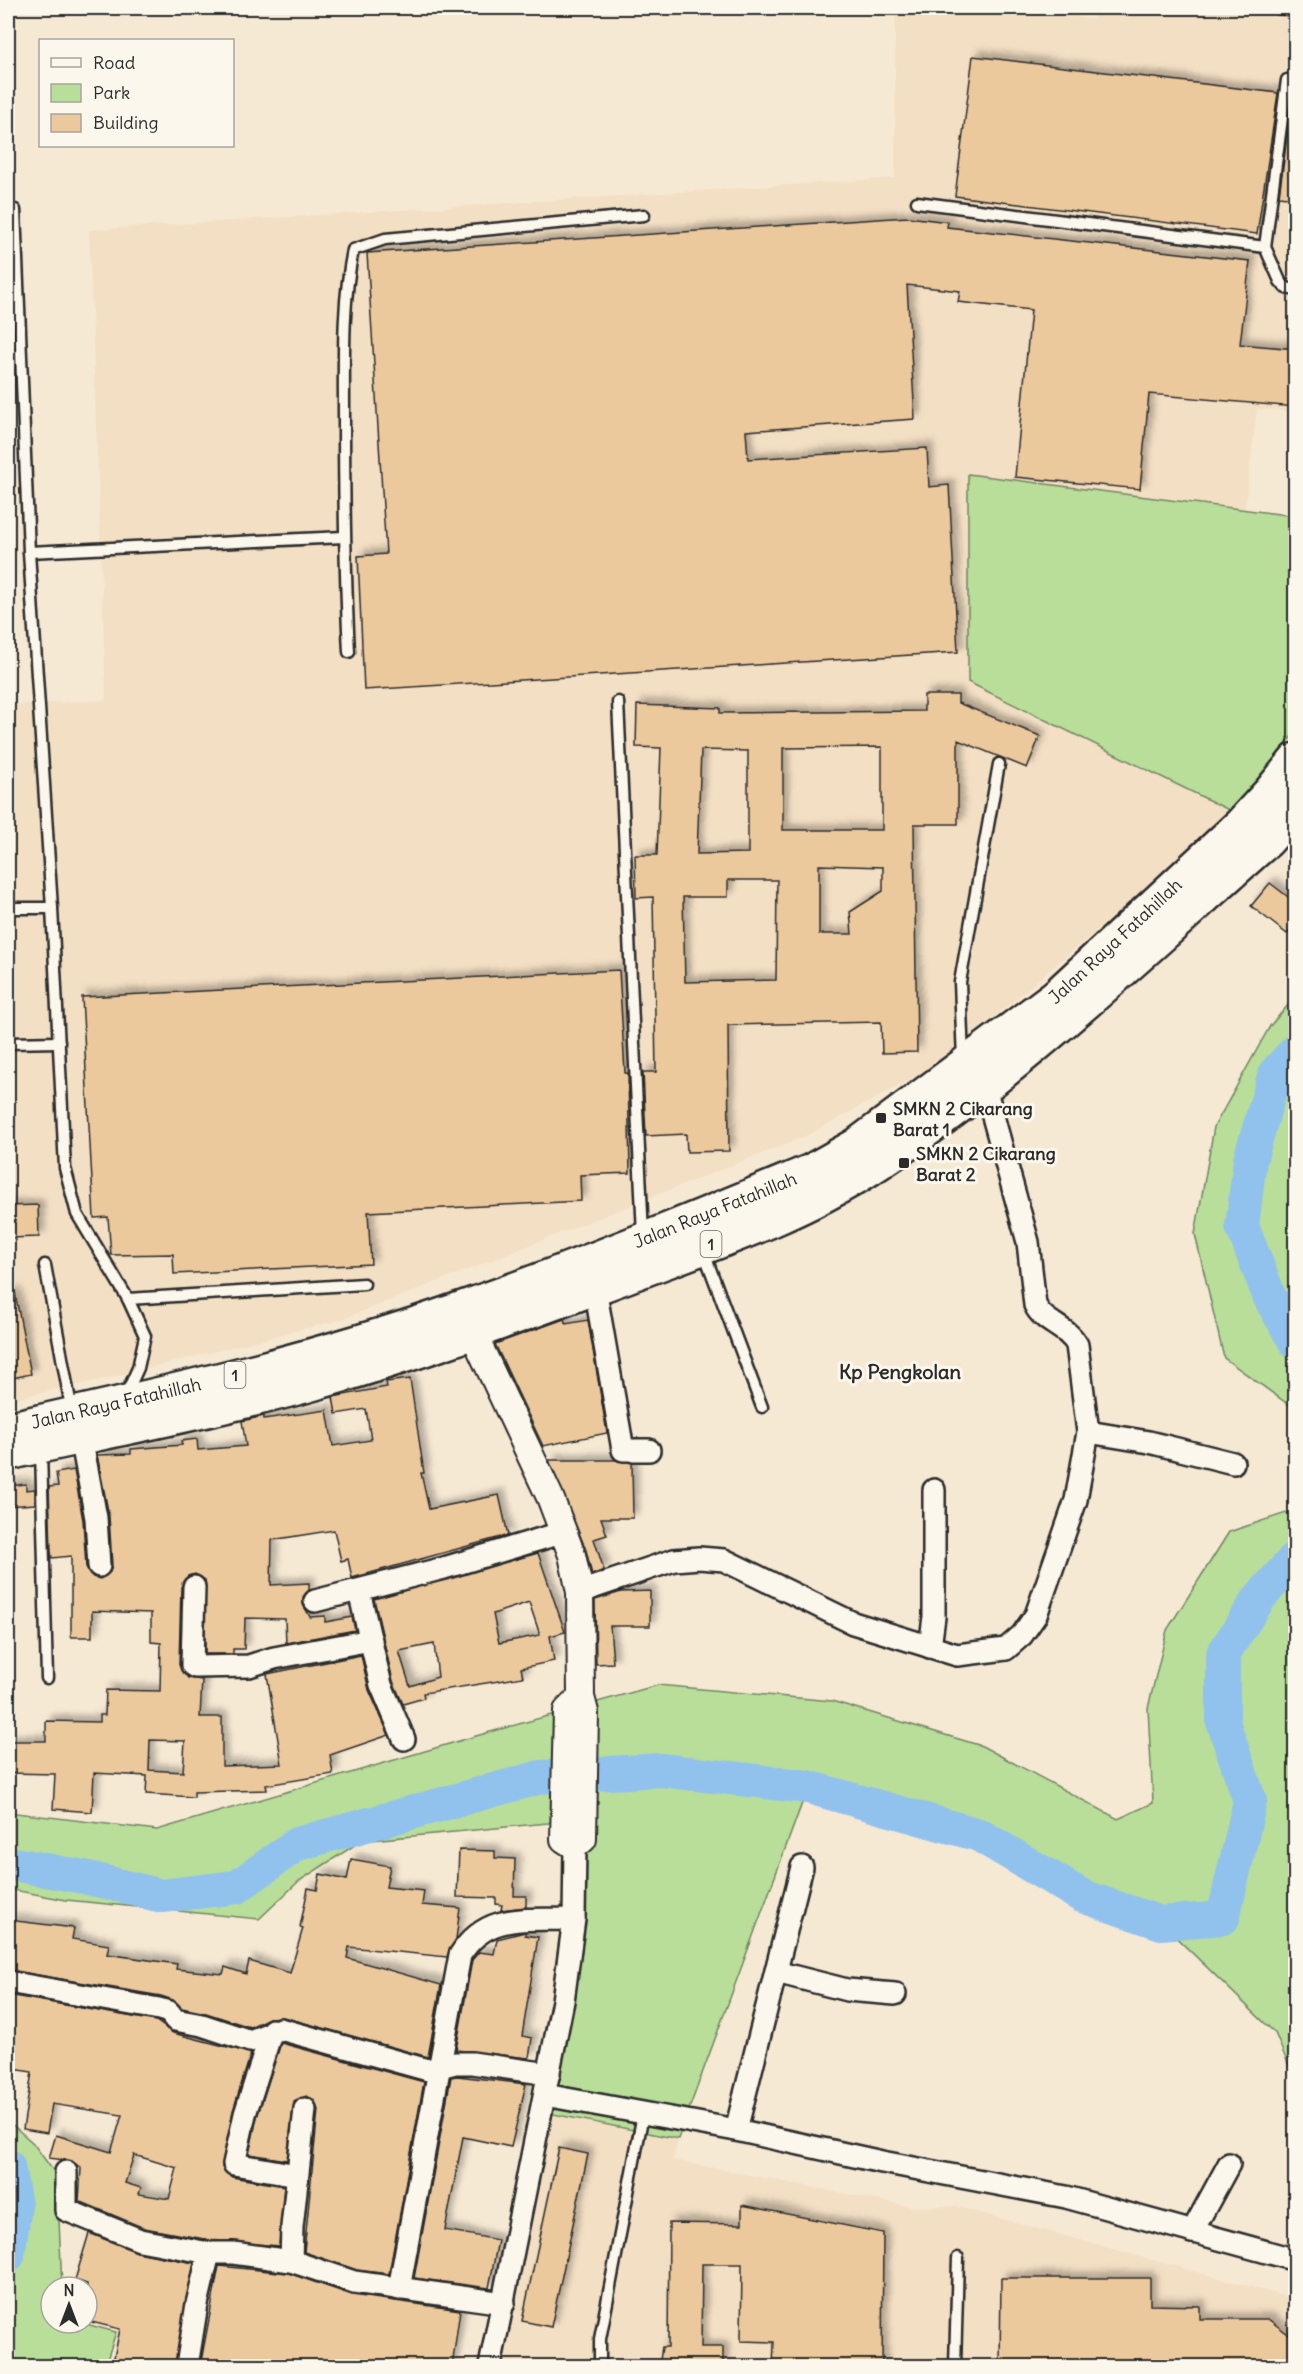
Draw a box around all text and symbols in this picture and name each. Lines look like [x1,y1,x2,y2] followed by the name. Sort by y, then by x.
[39,39,234,147] legend
[93,51,136,74] text: Road
[93,81,130,104] text: Park
[93,111,158,134] text: Building
[1044,873,1186,1009] street label: Jalan Raya Fatahillah
[893,1097,1033,1141] place label: SMKN 2 Cikarang Barat 1
[874,1111,888,1125] marker: SMKN 2 Cikarang Barat 1
[916,1142,1056,1186] place label: SMKN 2 Cikarang Barat 2
[897,1156,911,1170] marker: SMKN 2 Cikarang Barat 2
[630,1167,800,1253] street label: Jalan Raya Fatahillah
[700,1231,722,1257] road number: 1
[839,1359,961,1384] district label: Kp Pengkolan
[224,1362,246,1388] road number: 1
[29,1372,203,1434] street label: Jalan Raya Fatahillah
[39,2275,99,2335] north arrow
[63,2280,75,2300] text: N

